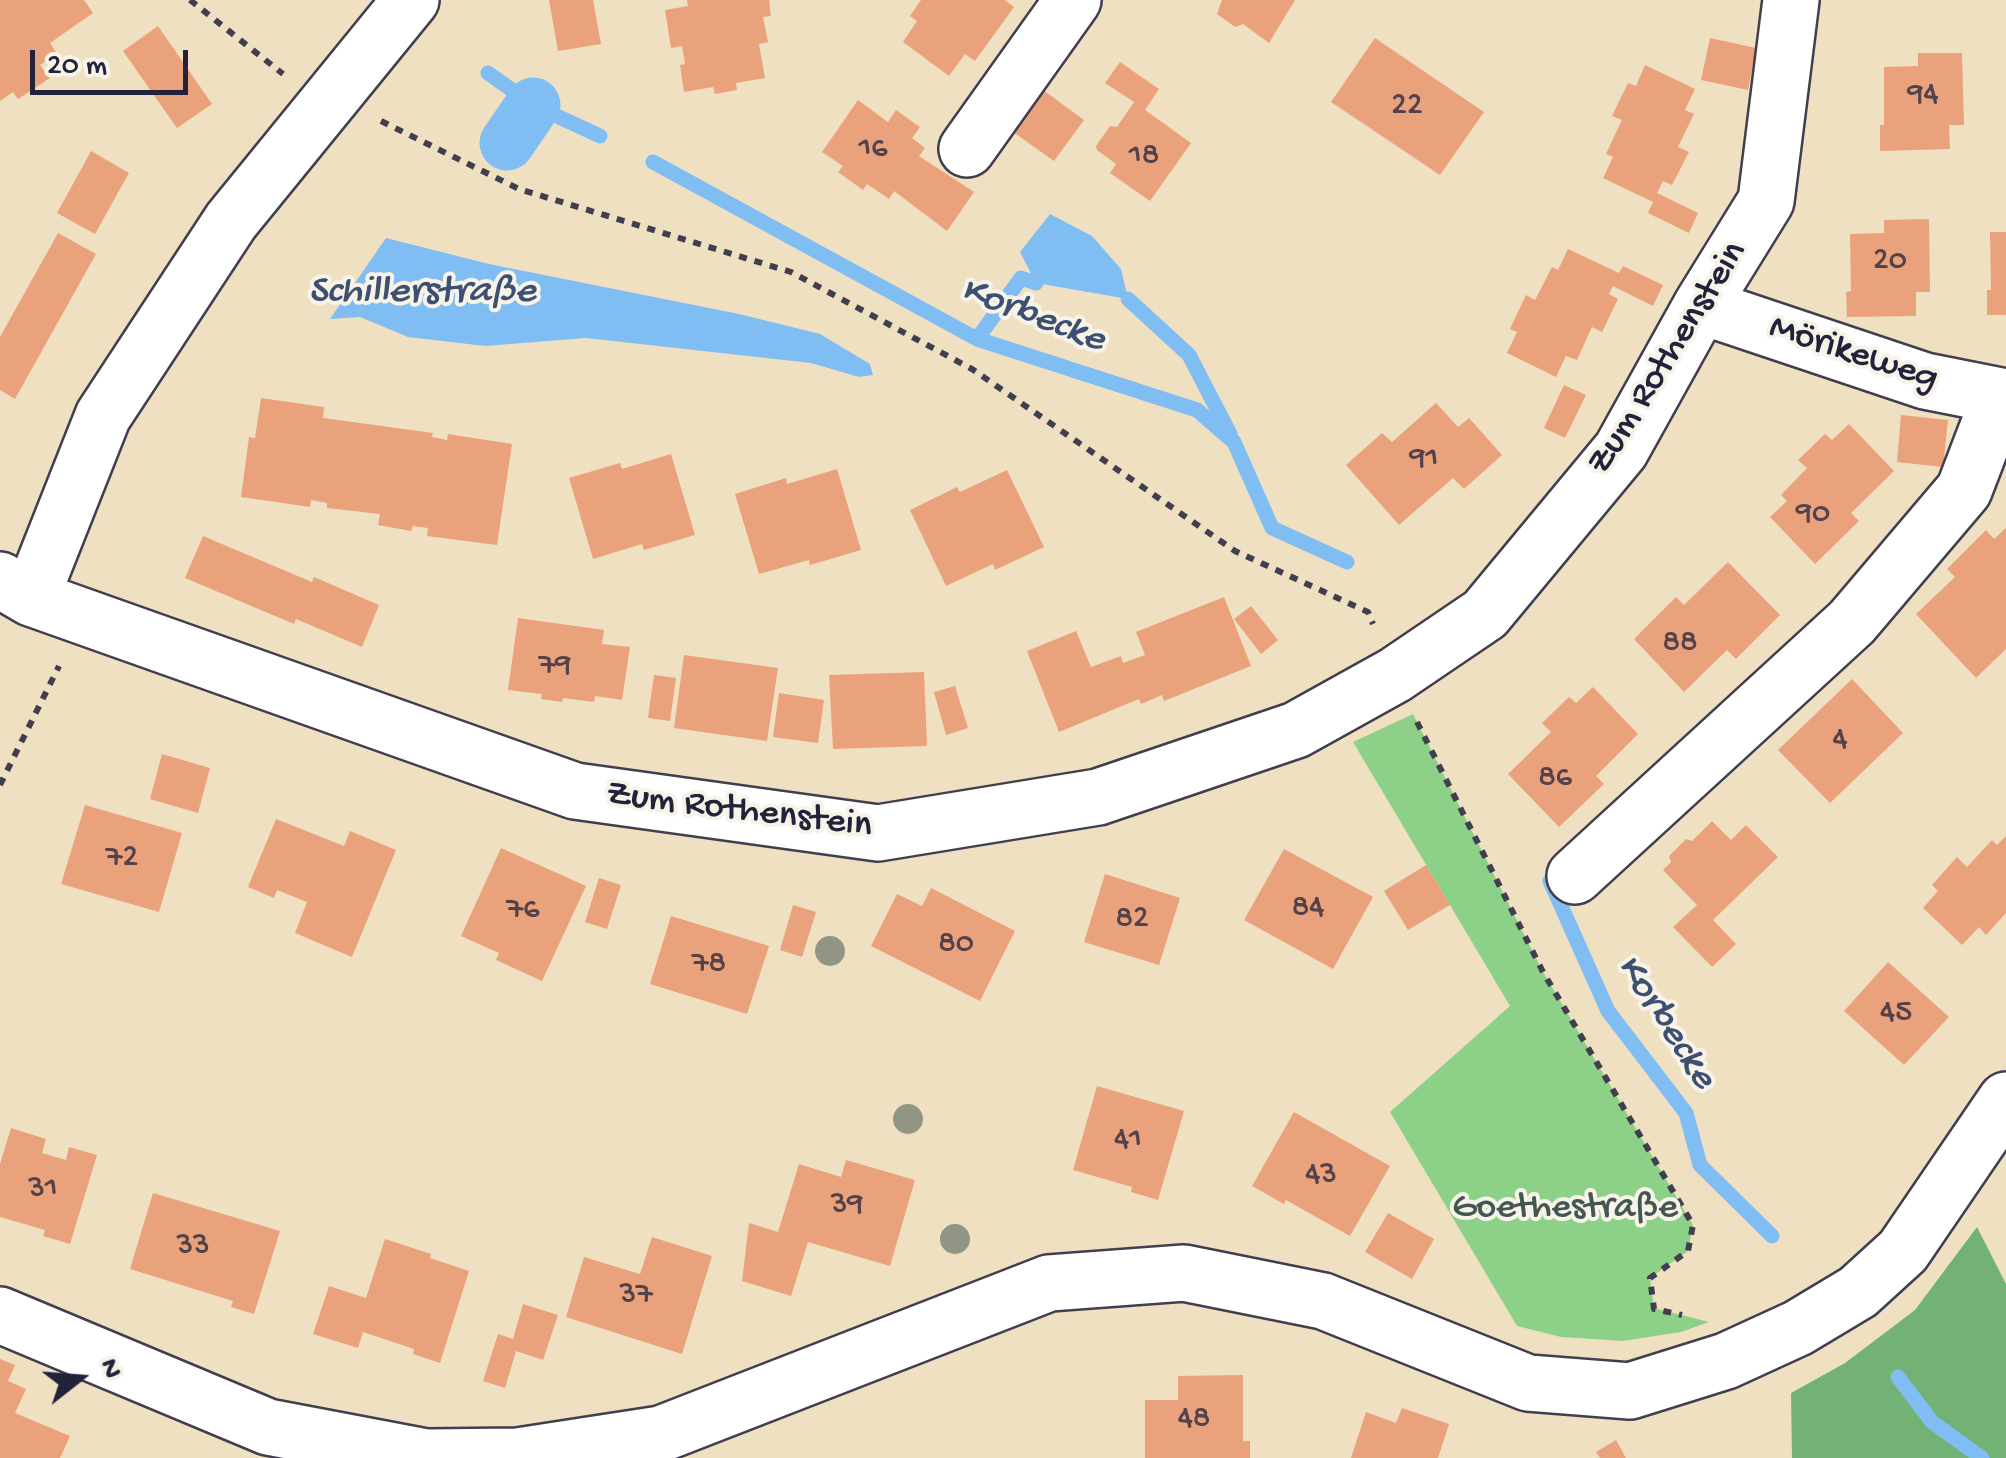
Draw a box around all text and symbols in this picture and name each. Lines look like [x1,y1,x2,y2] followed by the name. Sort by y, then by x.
[35,30,192,92] scale bar
[47,50,107,85] text: 20 m
[1907,77,1939,115] house number: 94
[1391,88,1423,126] house number: 22
[858,131,888,169] house number: 16
[1129,138,1159,176] house number: 18
[1579,234,1759,484] street label: Zum Rothenstein
[1873,243,1907,281] house number: 20
[953,268,1111,366] water label: Korbecke
[308,270,536,318] water label: Schillerstraße
[1763,306,1943,404] street label: Mörikeweg
[1410,441,1438,479] house number: 91
[1796,496,1830,534] house number: 90
[1662,625,1698,663] house number: 88
[539,648,571,686] house number: 79
[1832,722,1848,760] house number: 4
[1538,760,1572,798] house number: 86
[604,773,874,851] street label: Zum Rothenstein
[106,840,138,878] house number: 72
[1292,890,1324,928] house number: 84
[507,892,539,930] house number: 76
[1115,901,1149,939] house number: 82
[938,926,974,964] house number: 80
[692,946,726,984] house number: 78
[1603,947,1725,1099] water label: Korbecke
[1880,995,1912,1033] house number: 45
[1114,1122,1142,1160] house number: 41
[1305,1157,1337,1195] house number: 43
[28,1171,58,1209] house number: 31
[1452,1186,1678,1232] park label: Goethestraße
[831,1187,863,1225] house number: 39
[176,1228,210,1266] house number: 33
[619,1277,653,1315] house number: 37
[30,1328,130,1428] north arrow
[91,1356,128,1383] text: N
[1178,1401,1210,1439] house number: 48

